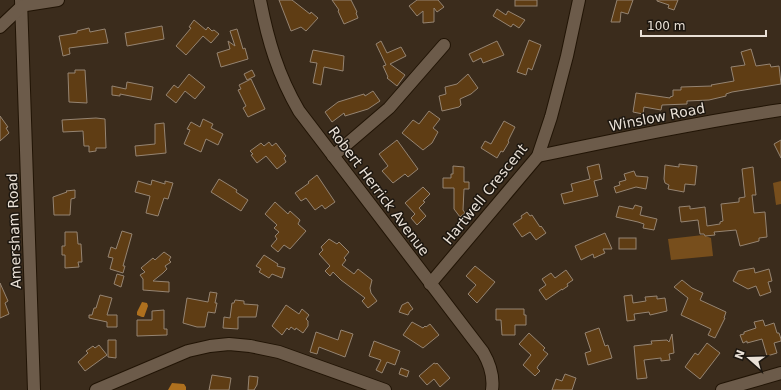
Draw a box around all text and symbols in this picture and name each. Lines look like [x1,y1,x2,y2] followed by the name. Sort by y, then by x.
[641,12,766,38] scale bar
[647,19,685,33] text: 100 m
[608,100,706,134] street label: Winslow Road
[325,123,433,259] street label: Robert Herrick Avenue
[440,140,531,247] street label: Hartwell Crescent
[4,173,24,289] street label: Amersham Road
[729,338,769,378] north arrow
[732,348,748,361] text: N

